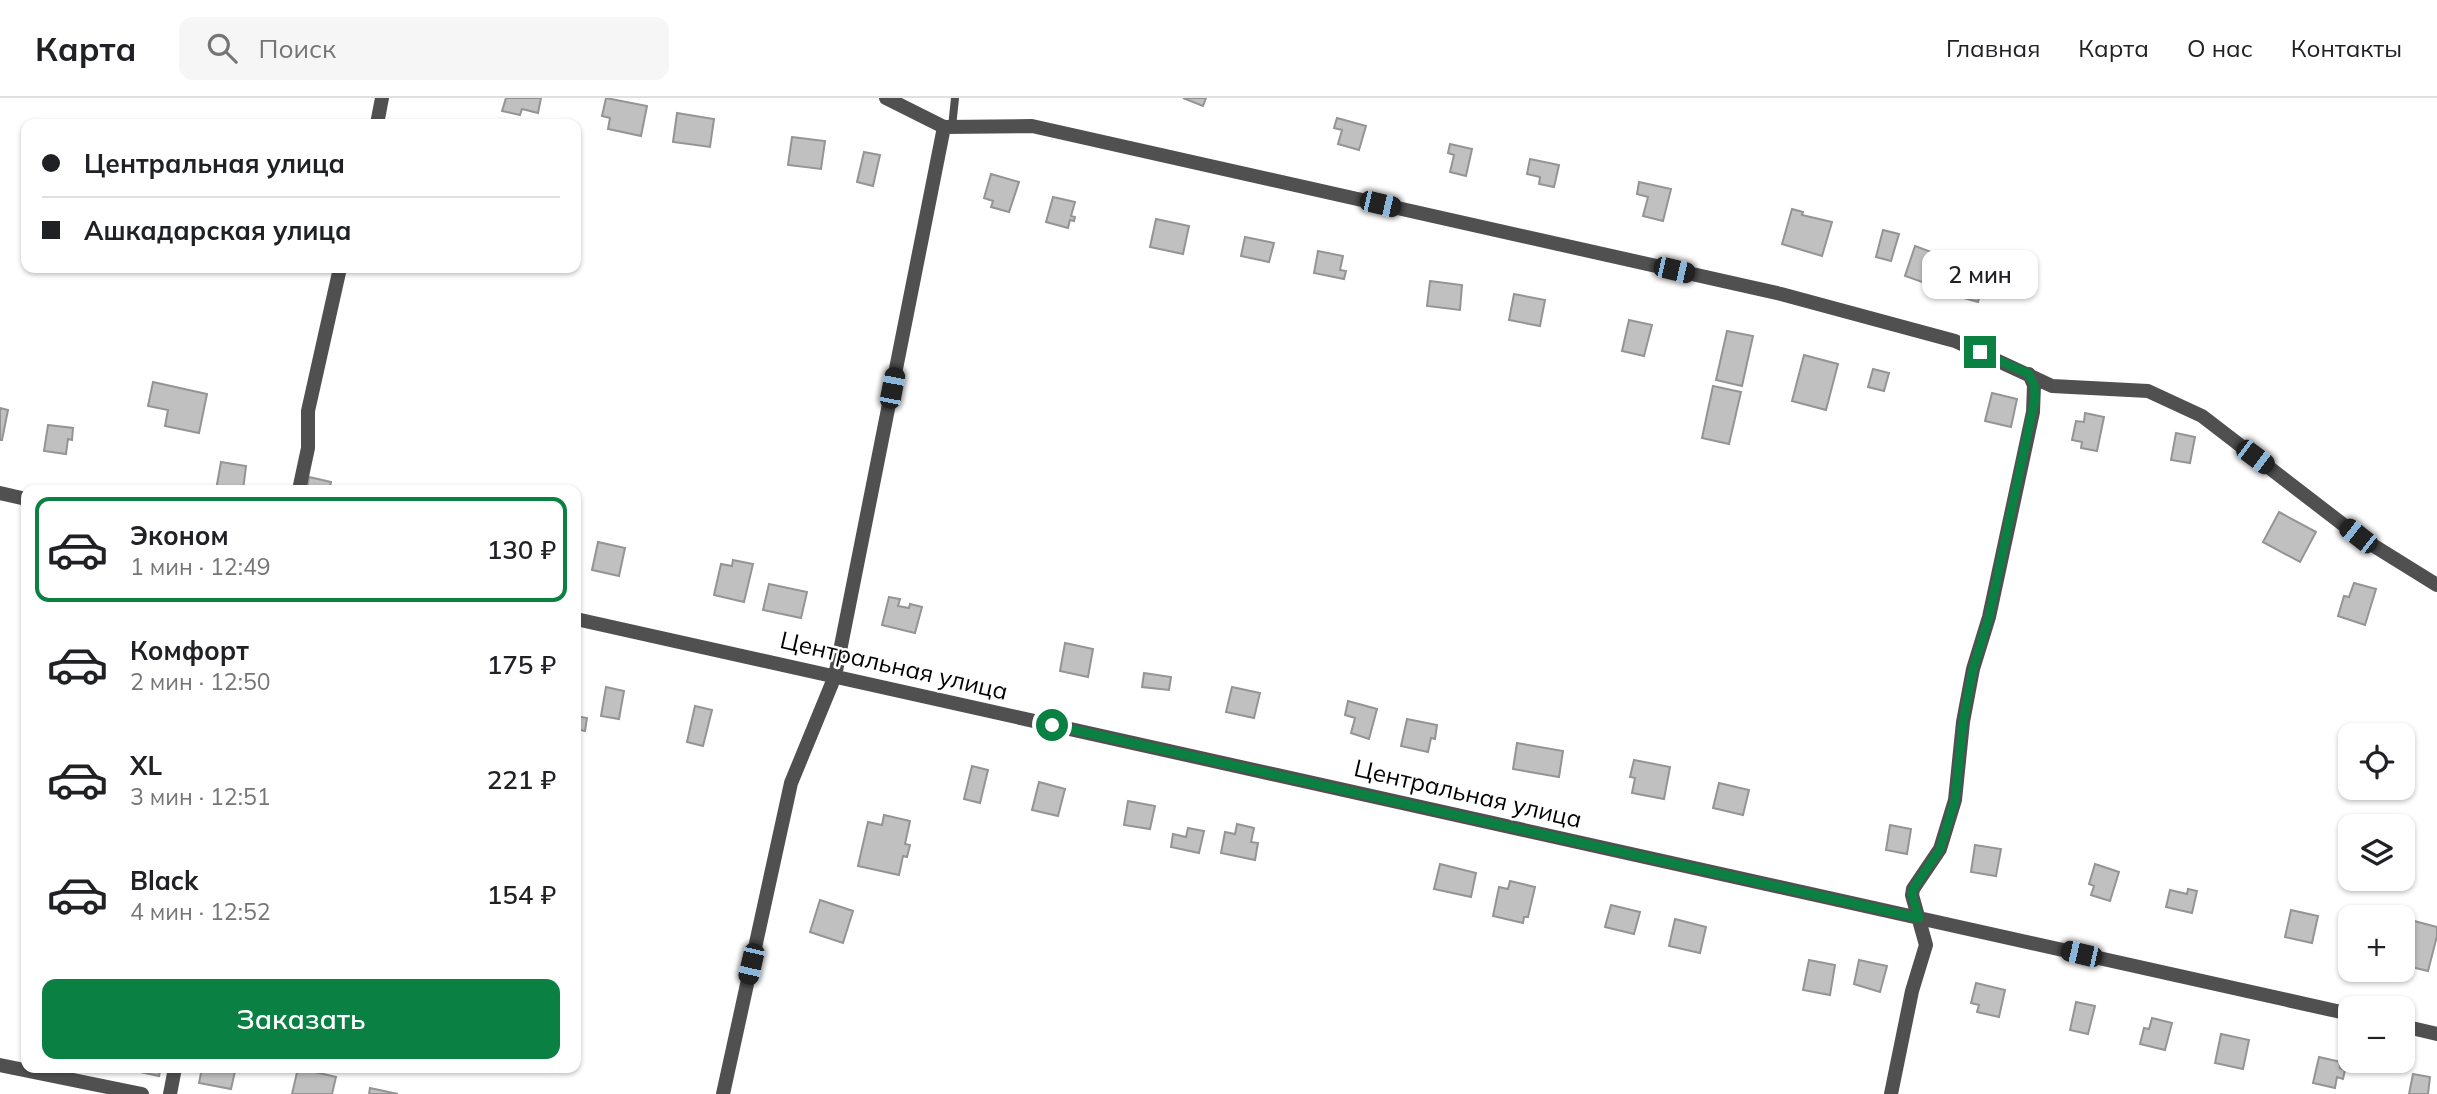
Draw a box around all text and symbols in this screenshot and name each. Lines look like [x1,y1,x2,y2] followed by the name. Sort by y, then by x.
[179,17,669,80] search box
[35,28,137,69] text: Карта
[203,29,241,67] icon: search
[259,32,336,65] text: Поиск
[1946,33,2040,63] text: Главная
[2078,33,2149,63] text: Карта
[2187,33,2253,63] text: О нас
[2291,33,2402,63] text: Контакты
[84,147,345,180] text: Центральная улица
[1358,189,1403,219] car
[84,214,352,247] text: Ашкадарская улица
[1922,250,2038,300] callout: 2 мин
[1652,255,1697,285] car
[1948,260,2012,289] text: 2 мин
[1964,336,1996,368] route end
[878,365,907,411] car
[2232,436,2279,478] car
[2335,515,2382,557] car
[46,518,109,581] icon: car
[130,519,229,552] text: Эконом
[487,533,556,566] text: 130 ₽
[130,552,270,581] text: 1 мин · 12:49
[777,624,1011,706] street label: Центральная улица
[46,633,109,696] icon: car
[130,634,249,667] text: Комфорт
[487,648,556,681] text: 175 ₽
[130,667,270,696] text: 2 мин · 12:50
[1036,709,1068,741] route start
[2338,723,2415,1073] map controls
[2338,723,2415,800] button: locate
[46,748,109,811] icon: car
[130,749,162,782] text: XL
[1351,752,1585,834] street label: Центральная улица
[487,763,556,796] text: 221 ₽
[130,782,270,811] text: 3 мин · 12:51
[2338,814,2415,891] button: layers
[46,863,109,926] icon: car
[130,864,198,897] text: Black
[487,878,556,911] text: 154 ₽
[130,897,270,926] text: 4 мин · 12:52
[2338,905,2415,982] button: +
[2059,939,2104,969] car
[737,941,766,987] car
[42,979,560,1059] button: Заказать
[2338,996,2415,1073] button: −

